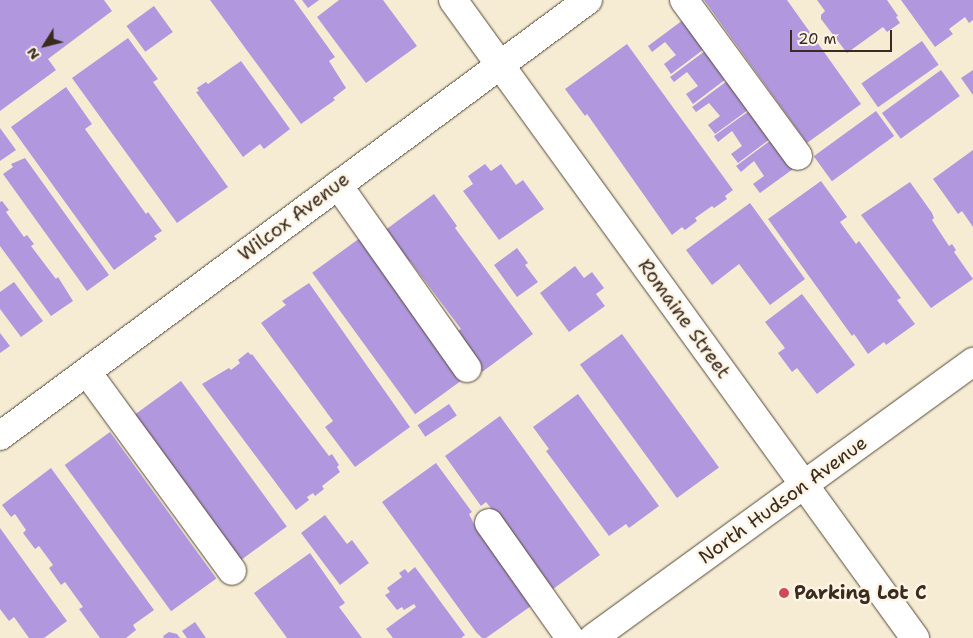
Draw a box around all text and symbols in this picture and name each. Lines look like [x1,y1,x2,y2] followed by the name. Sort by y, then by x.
[20,20,70,70] north arrow
[793,20,896,52] scale bar
[798,29,837,49] text: 20 m
[22,44,43,64] text: N
[234,168,354,266] street label: Wilcox Avenue
[633,255,735,383] street label: Romaine Street
[694,431,872,569] street label: North Hudson Avenue
[794,582,927,604] place label: Parking Lot C
[778,587,790,599] marker: Parking Lot C

